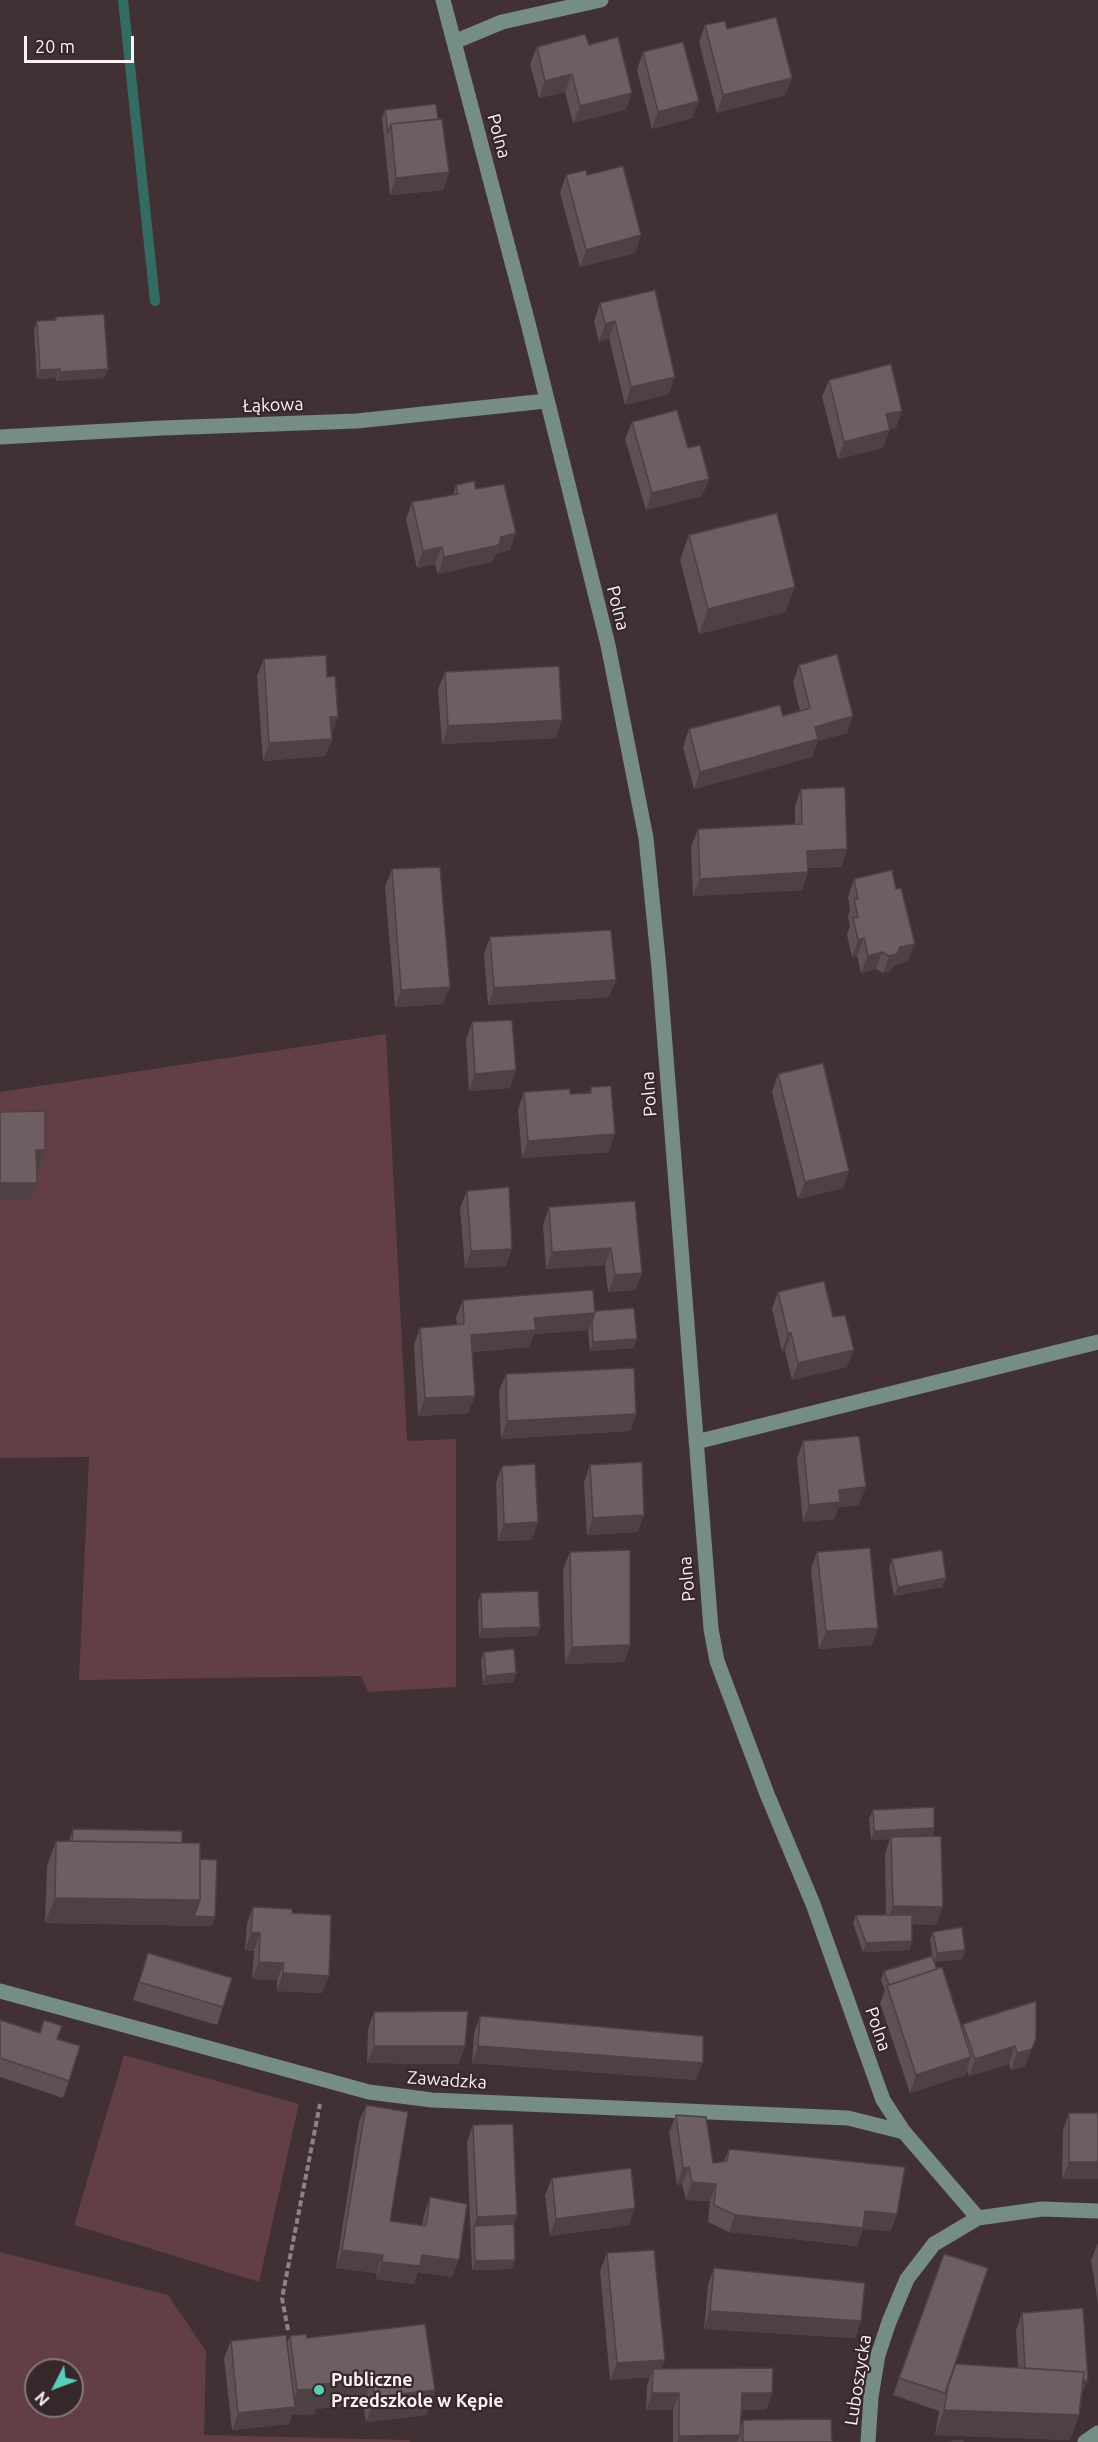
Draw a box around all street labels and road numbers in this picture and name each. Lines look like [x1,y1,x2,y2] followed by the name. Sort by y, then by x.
[483,111,515,161] street label: Polna
[242,393,304,417] street label: Łąkowa
[602,583,634,633] street label: Polna
[637,1071,661,1117] street label: Polna
[674,1555,700,1603] street label: Polna
[860,2004,896,2054] street label: Polna
[406,2066,488,2094] street label: Zawadzka
[840,2333,876,2427] street label: Luboszycka

